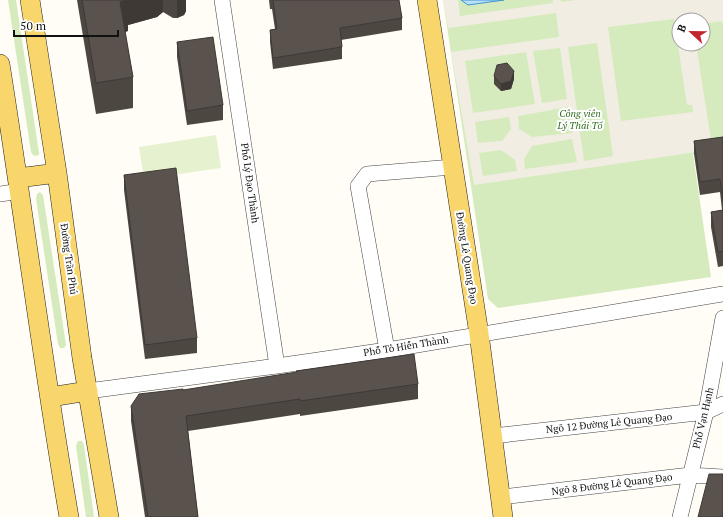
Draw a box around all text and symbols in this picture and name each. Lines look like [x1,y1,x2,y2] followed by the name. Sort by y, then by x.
[14,12,118,38] scale bar
[671,12,711,52] north arrow
[20,18,47,33] text: 50 m
[674,22,690,34] text: B
[556,107,604,132] park label: Công viên Lý Thái Tổ
[238,142,262,224] street label: Phố Lý Đạo Thành
[453,211,481,306] street label: Đường Lê Quang Đạo
[58,223,80,296] street label: Đường Trần Phú
[363,333,450,359] street label: Phố Tô Hiến Thành
[690,386,716,450] street label: Phố Vạn Hạnh
[545,410,673,436] street label: Ngõ 12 Đường Lê Quang Đạo
[551,470,674,498] street label: Ngõ 8 Đường Lê Quang Đạo

